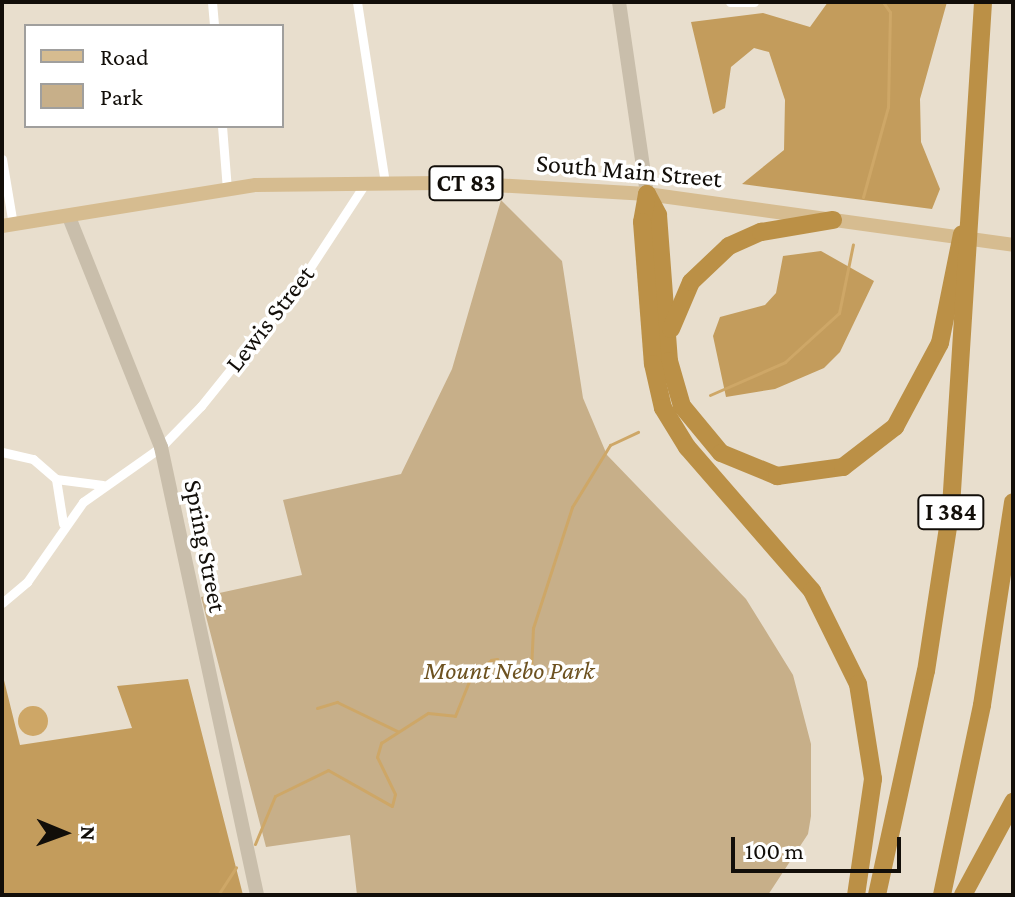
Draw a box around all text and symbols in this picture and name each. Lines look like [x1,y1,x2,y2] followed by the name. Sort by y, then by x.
[24,24,284,128] legend
[100,43,149,70] text: Road
[100,83,143,110] text: Park
[535,147,723,195] street label: South Main Street
[428,163,504,203] road number: CT 83
[219,260,321,378] street label: Lewis Street
[177,477,233,615] street label: Spring Street
[917,492,985,532] road number: I 384
[424,655,594,687] park label: Mount Nebo Park
[24,793,104,873] north arrow
[735,821,905,871] scale bar
[76,826,101,841] text: N
[745,837,804,864] text: 100 m

